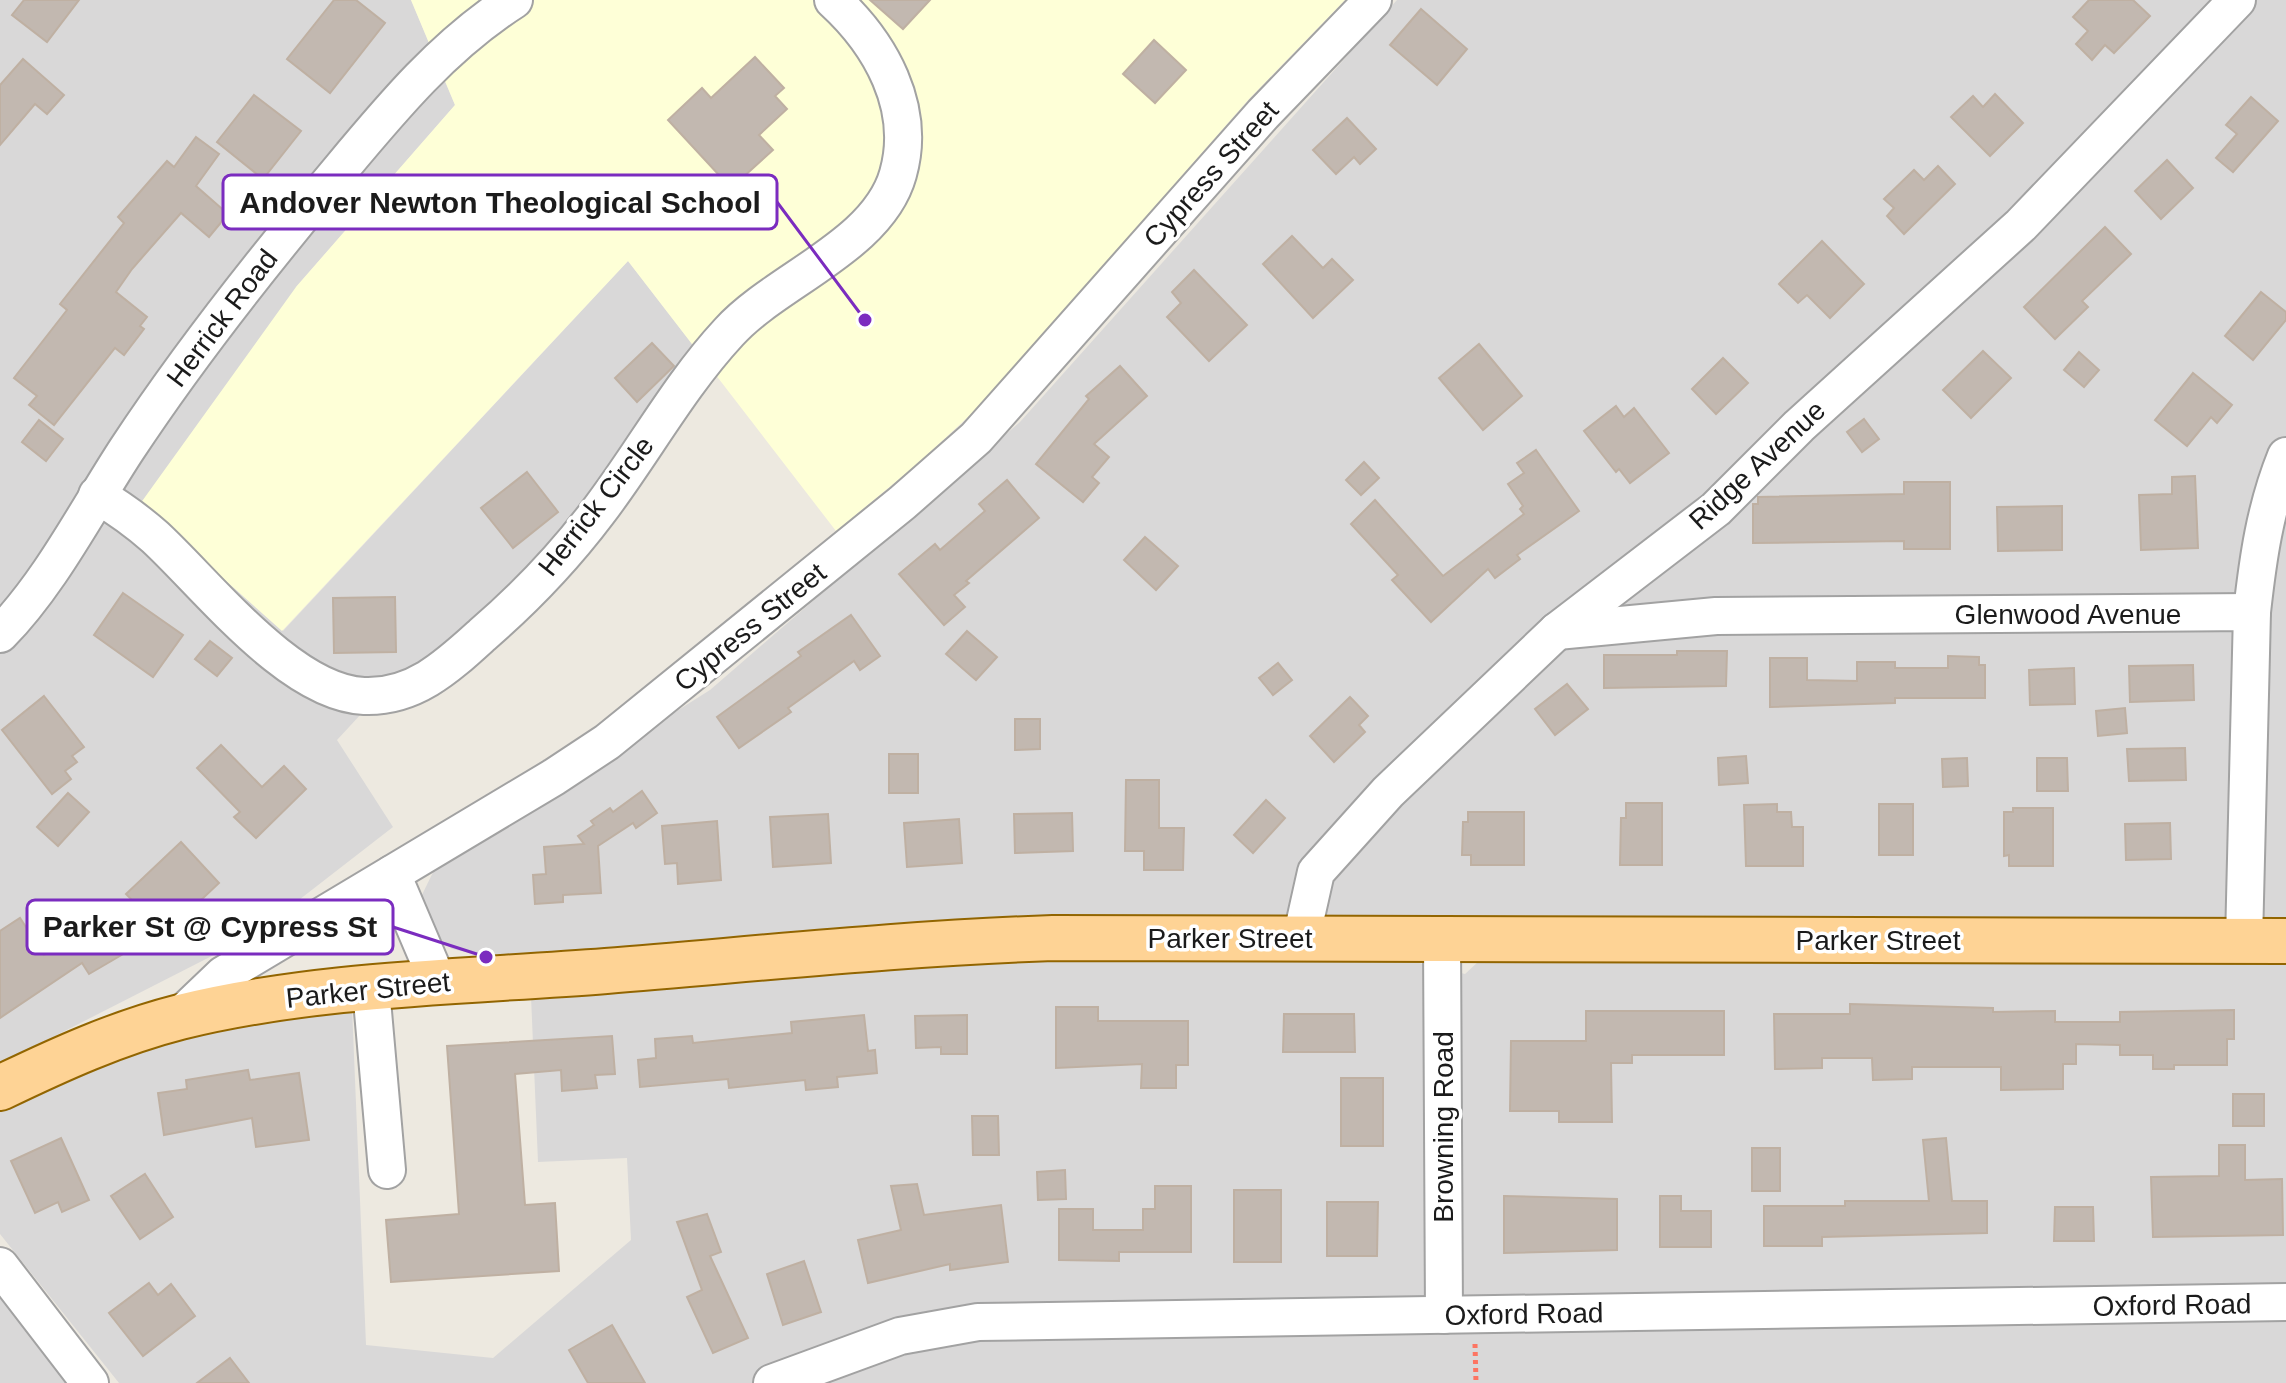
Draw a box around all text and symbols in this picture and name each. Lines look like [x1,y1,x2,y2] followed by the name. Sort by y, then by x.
[1138,95,1285,253] street label: Cypress Street
[223,175,777,229] callout: Andover Newton Theological School
[239,186,761,219] text: Andover Newton Theological School
[160,243,284,393] street label: Herrick Road
[1683,394,1831,536] street label: Ridge Avenue
[532,430,660,582] street label: Herrick Circle
[668,557,832,697] street label: Cypress Street
[1955,599,2181,630] street label: Glenwood Avenue
[27,900,393,954] callout: Parker St @ Cypress St
[43,910,377,943] text: Parker St @ Cypress St
[1148,923,1313,954] street label: Parker Street
[1796,925,1961,956] street label: Parker Street
[284,966,452,1014] street label: Parker Street
[1428,1031,1459,1223] street label: Browning Road
[2092,1288,2252,1322] street label: Oxford Road
[1444,1297,1604,1331] street label: Oxford Road

